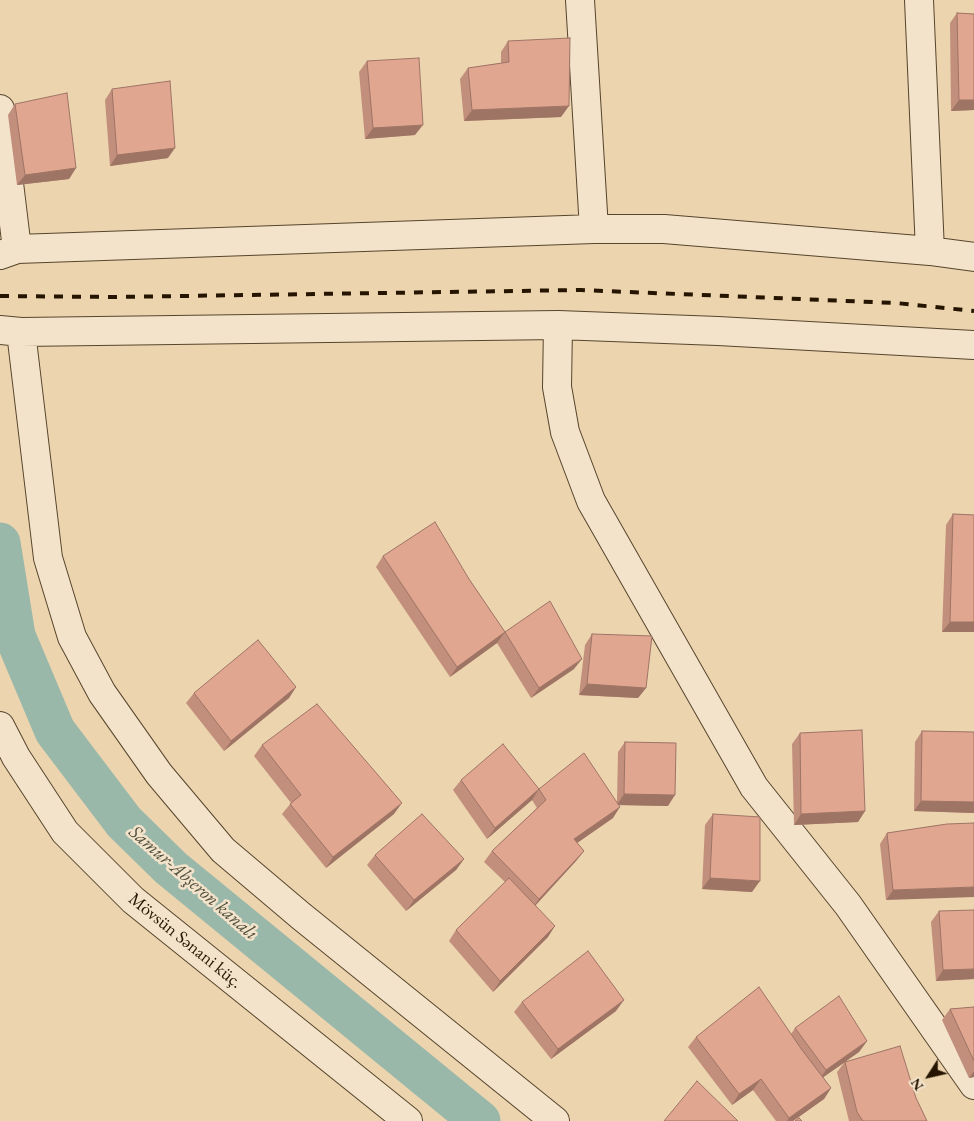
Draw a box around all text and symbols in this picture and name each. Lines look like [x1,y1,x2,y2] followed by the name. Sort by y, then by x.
[124,821,262,945] water label: Samur-Abşeron kanalı
[124,889,246,993] street label: Mövsün Sənani küç.
[904,1051,954,1101] north arrow
[906,1075,927,1094] text: N

